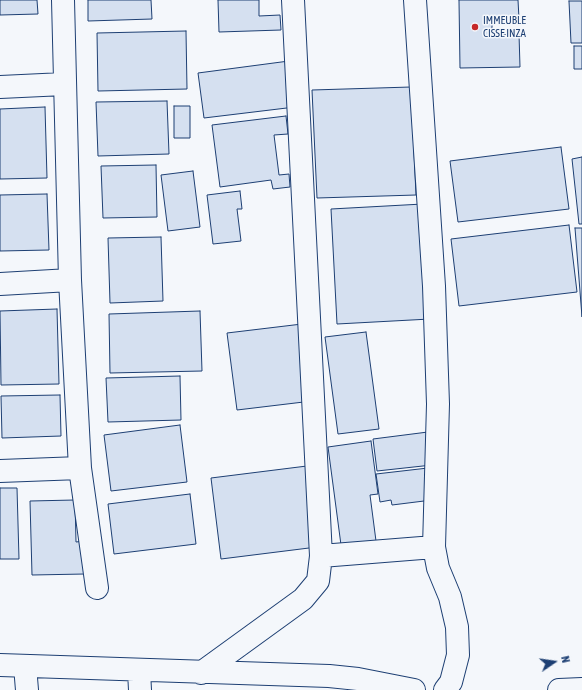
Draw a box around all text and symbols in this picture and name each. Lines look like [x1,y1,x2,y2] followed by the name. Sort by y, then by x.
[483,14,526,40] place label: IMMEUBLE CISSE INZA
[470,22,480,32] marker: IMMEUBLE CISSE INZA
[534,642,574,682] north arrow
[559,655,572,664] text: N

